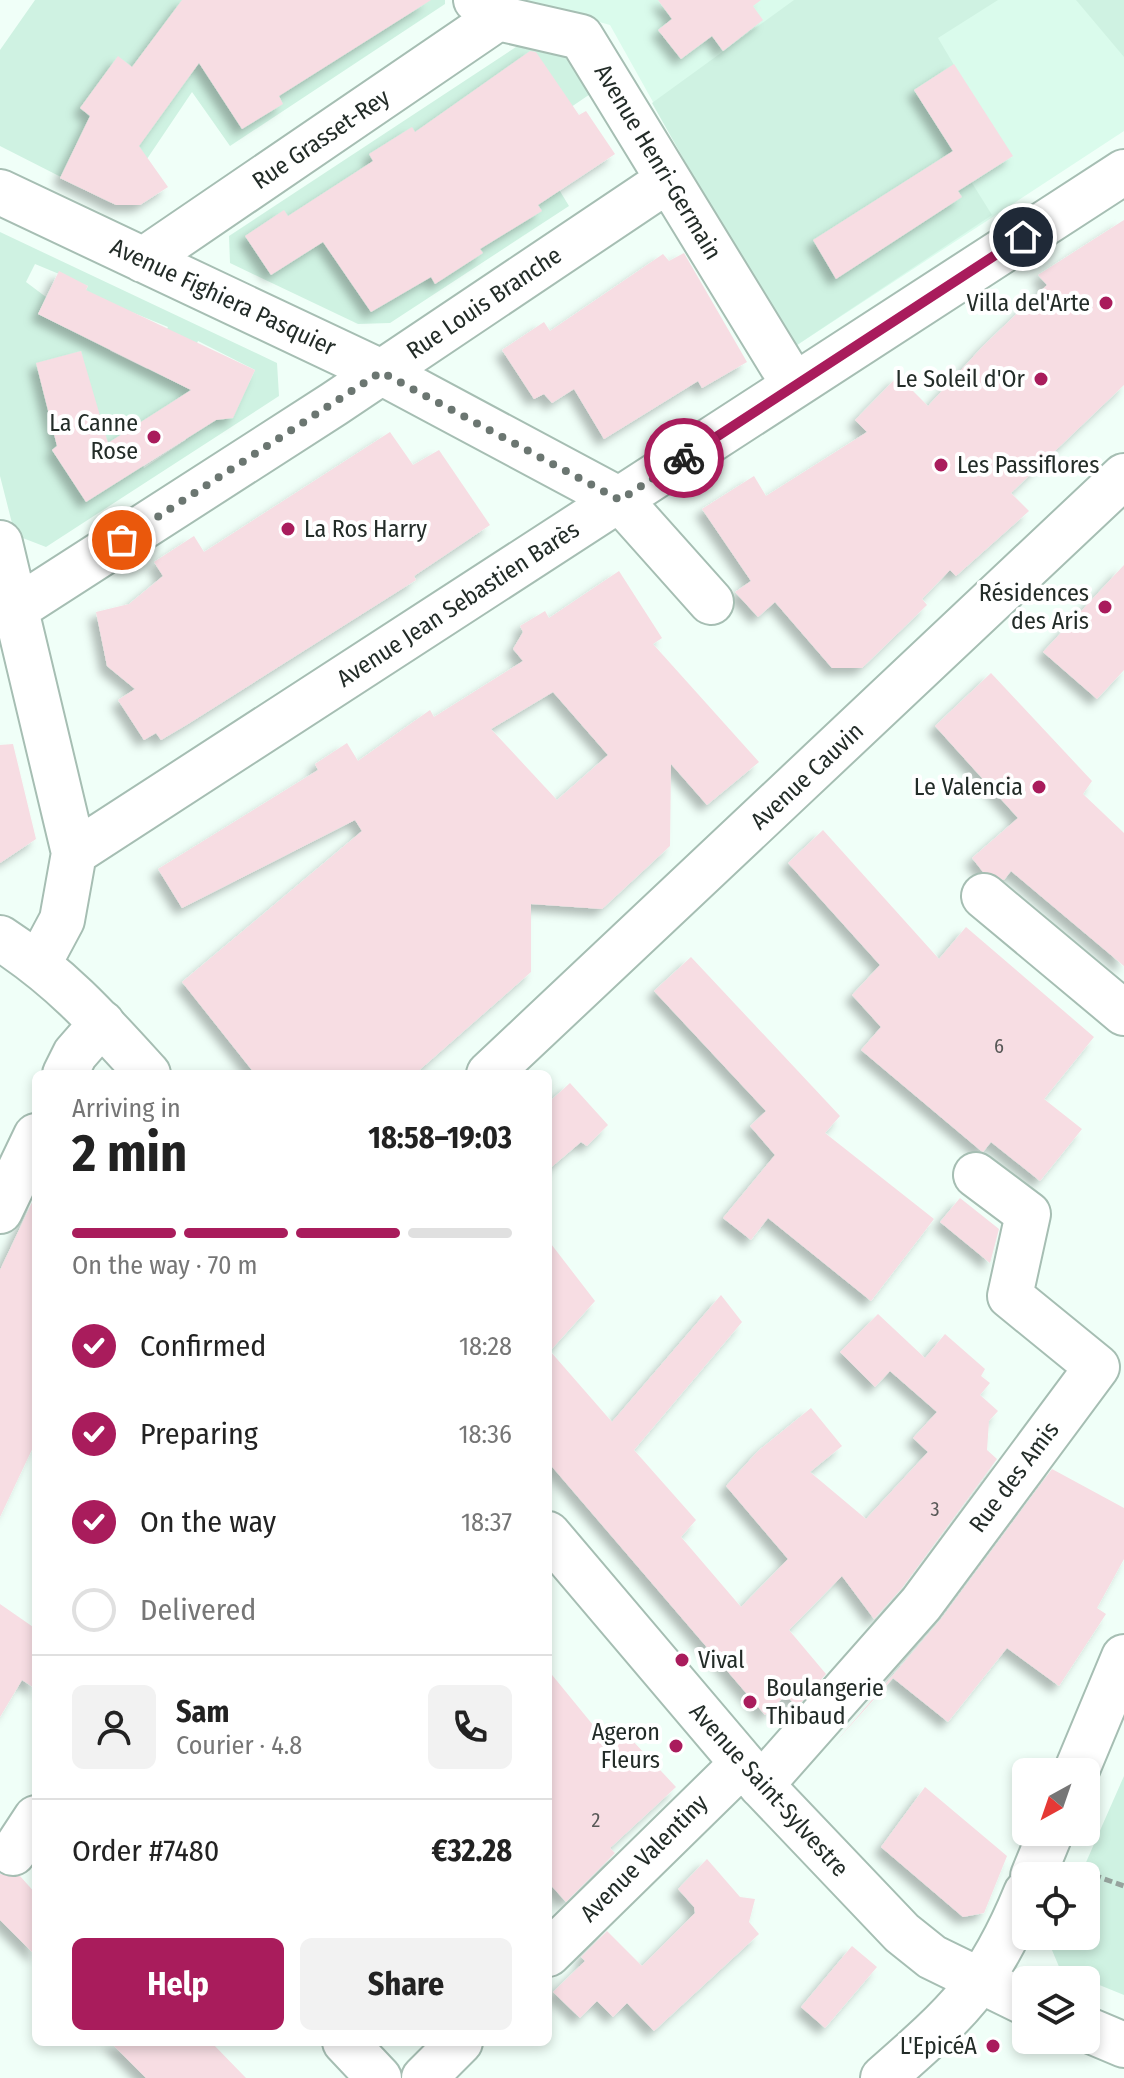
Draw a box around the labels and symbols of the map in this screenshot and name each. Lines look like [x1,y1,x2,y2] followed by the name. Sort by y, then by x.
[589,59,727,265] street label: Avenue Henri-Germain
[247,83,395,195] street label: Rue Grasset-Rey
[989,203,1057,271] pin
[106,232,341,362] street label: Avenue Fighiera Pasquier
[401,241,567,365] street label: Rue Louis Branche
[967,289,1090,317] place label: Villa del'Arte
[1097,294,1115,312] marker: Villa del'Arte
[896,365,1026,393] place label: Le Soleil d'Or
[1032,370,1050,388] marker: Le Soleil d'Or
[49,409,138,465] place label: La Canne Rose
[644,418,724,498] courier
[145,428,163,446] marker: La Canne Rose
[957,451,1099,479] place label: Les Passiflores
[932,456,950,474] marker: Les Passiflores
[88,506,156,574] pin
[304,515,427,543] place label: La Ros Harry
[332,515,584,693] street label: Avenue Jean Sebastien Barès
[279,520,297,538] marker: La Ros Harry
[979,579,1089,635] place label: Résidences des Aris
[1096,598,1114,616] marker: Résidences des Aris
[745,717,869,835] street label: Avenue Cauvin
[914,773,1023,801] place label: Le Valencia
[1030,778,1048,796] marker: Le Valencia
[994,1034,1004,1058] house number: 6
[963,1416,1065,1538] street label: Rue des Amis
[930,1497,940,1521] house number: 3
[698,1646,744,1674] place label: Vival
[673,1651,691,1669] marker: Vival
[766,1674,884,1730] place label: Boulangerie Thibaud
[741,1693,759,1711] marker: Boulangerie Thibaud
[684,1698,854,1882] street label: Avenue Saint-Sylvestre
[592,1718,660,1774] place label: Ageron Fleurs
[667,1737,685,1755] marker: Ageron Fleurs
[1012,1758,1100,1846] north arrow
[575,1788,714,1927] street label: Avenue Valentiny
[592,1808,601,1832] house number: 2
[900,2032,977,2060] place label: L'EpicéA
[984,2037,1002,2055] marker: L'EpicéA

